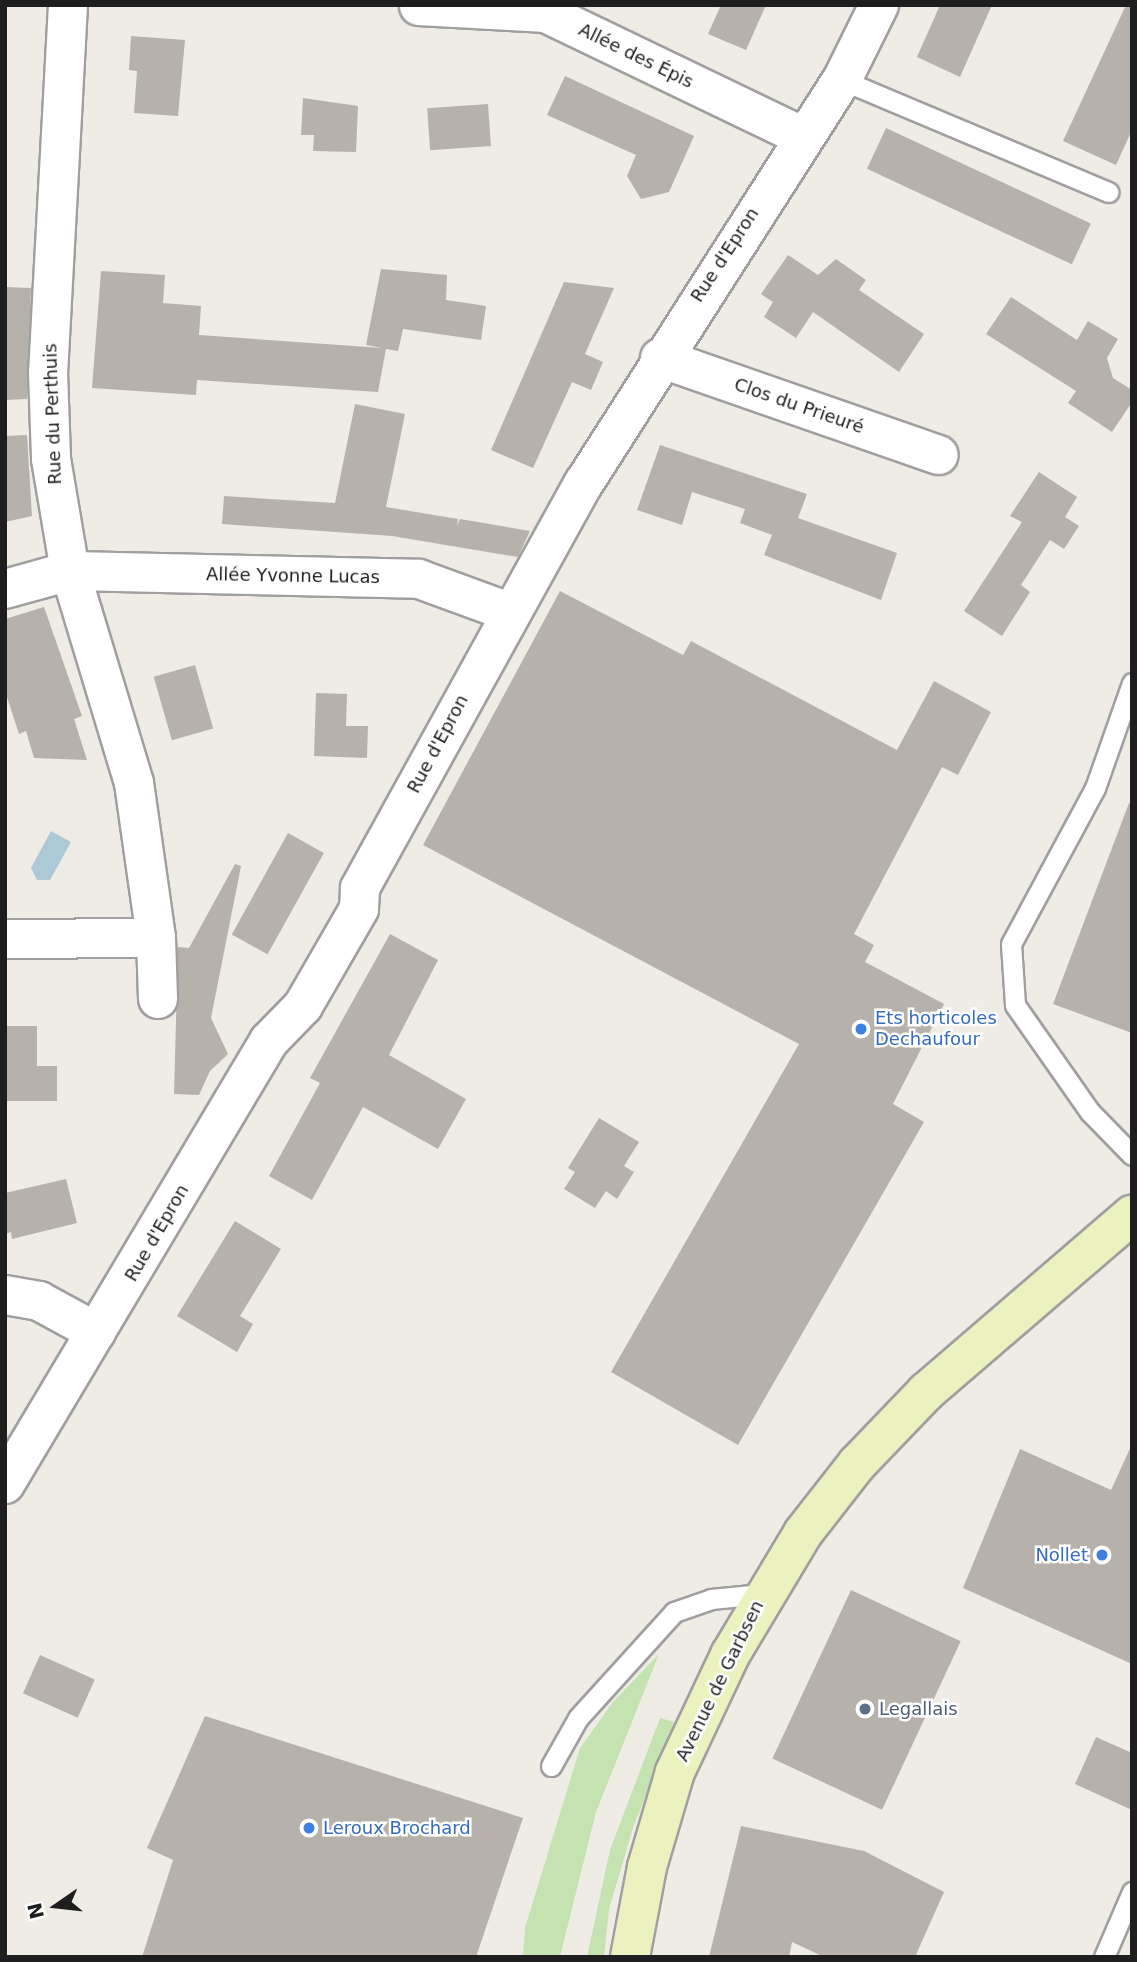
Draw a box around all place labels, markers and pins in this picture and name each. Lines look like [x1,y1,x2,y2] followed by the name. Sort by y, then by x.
[875,1008,997,1050] place label: Ets horticoles Dechaufour
[853,1021,869,1037] marker: Ets horticoles Dechaufour
[1035,1544,1088,1566] place label: Nollet
[1094,1547,1110,1563] marker: Nollet
[879,1698,958,1720] place label: Legallais
[857,1701,873,1717] marker: Legallais
[323,1817,471,1839] place label: Leroux Brochard
[301,1820,317,1836] marker: Leroux Brochard

